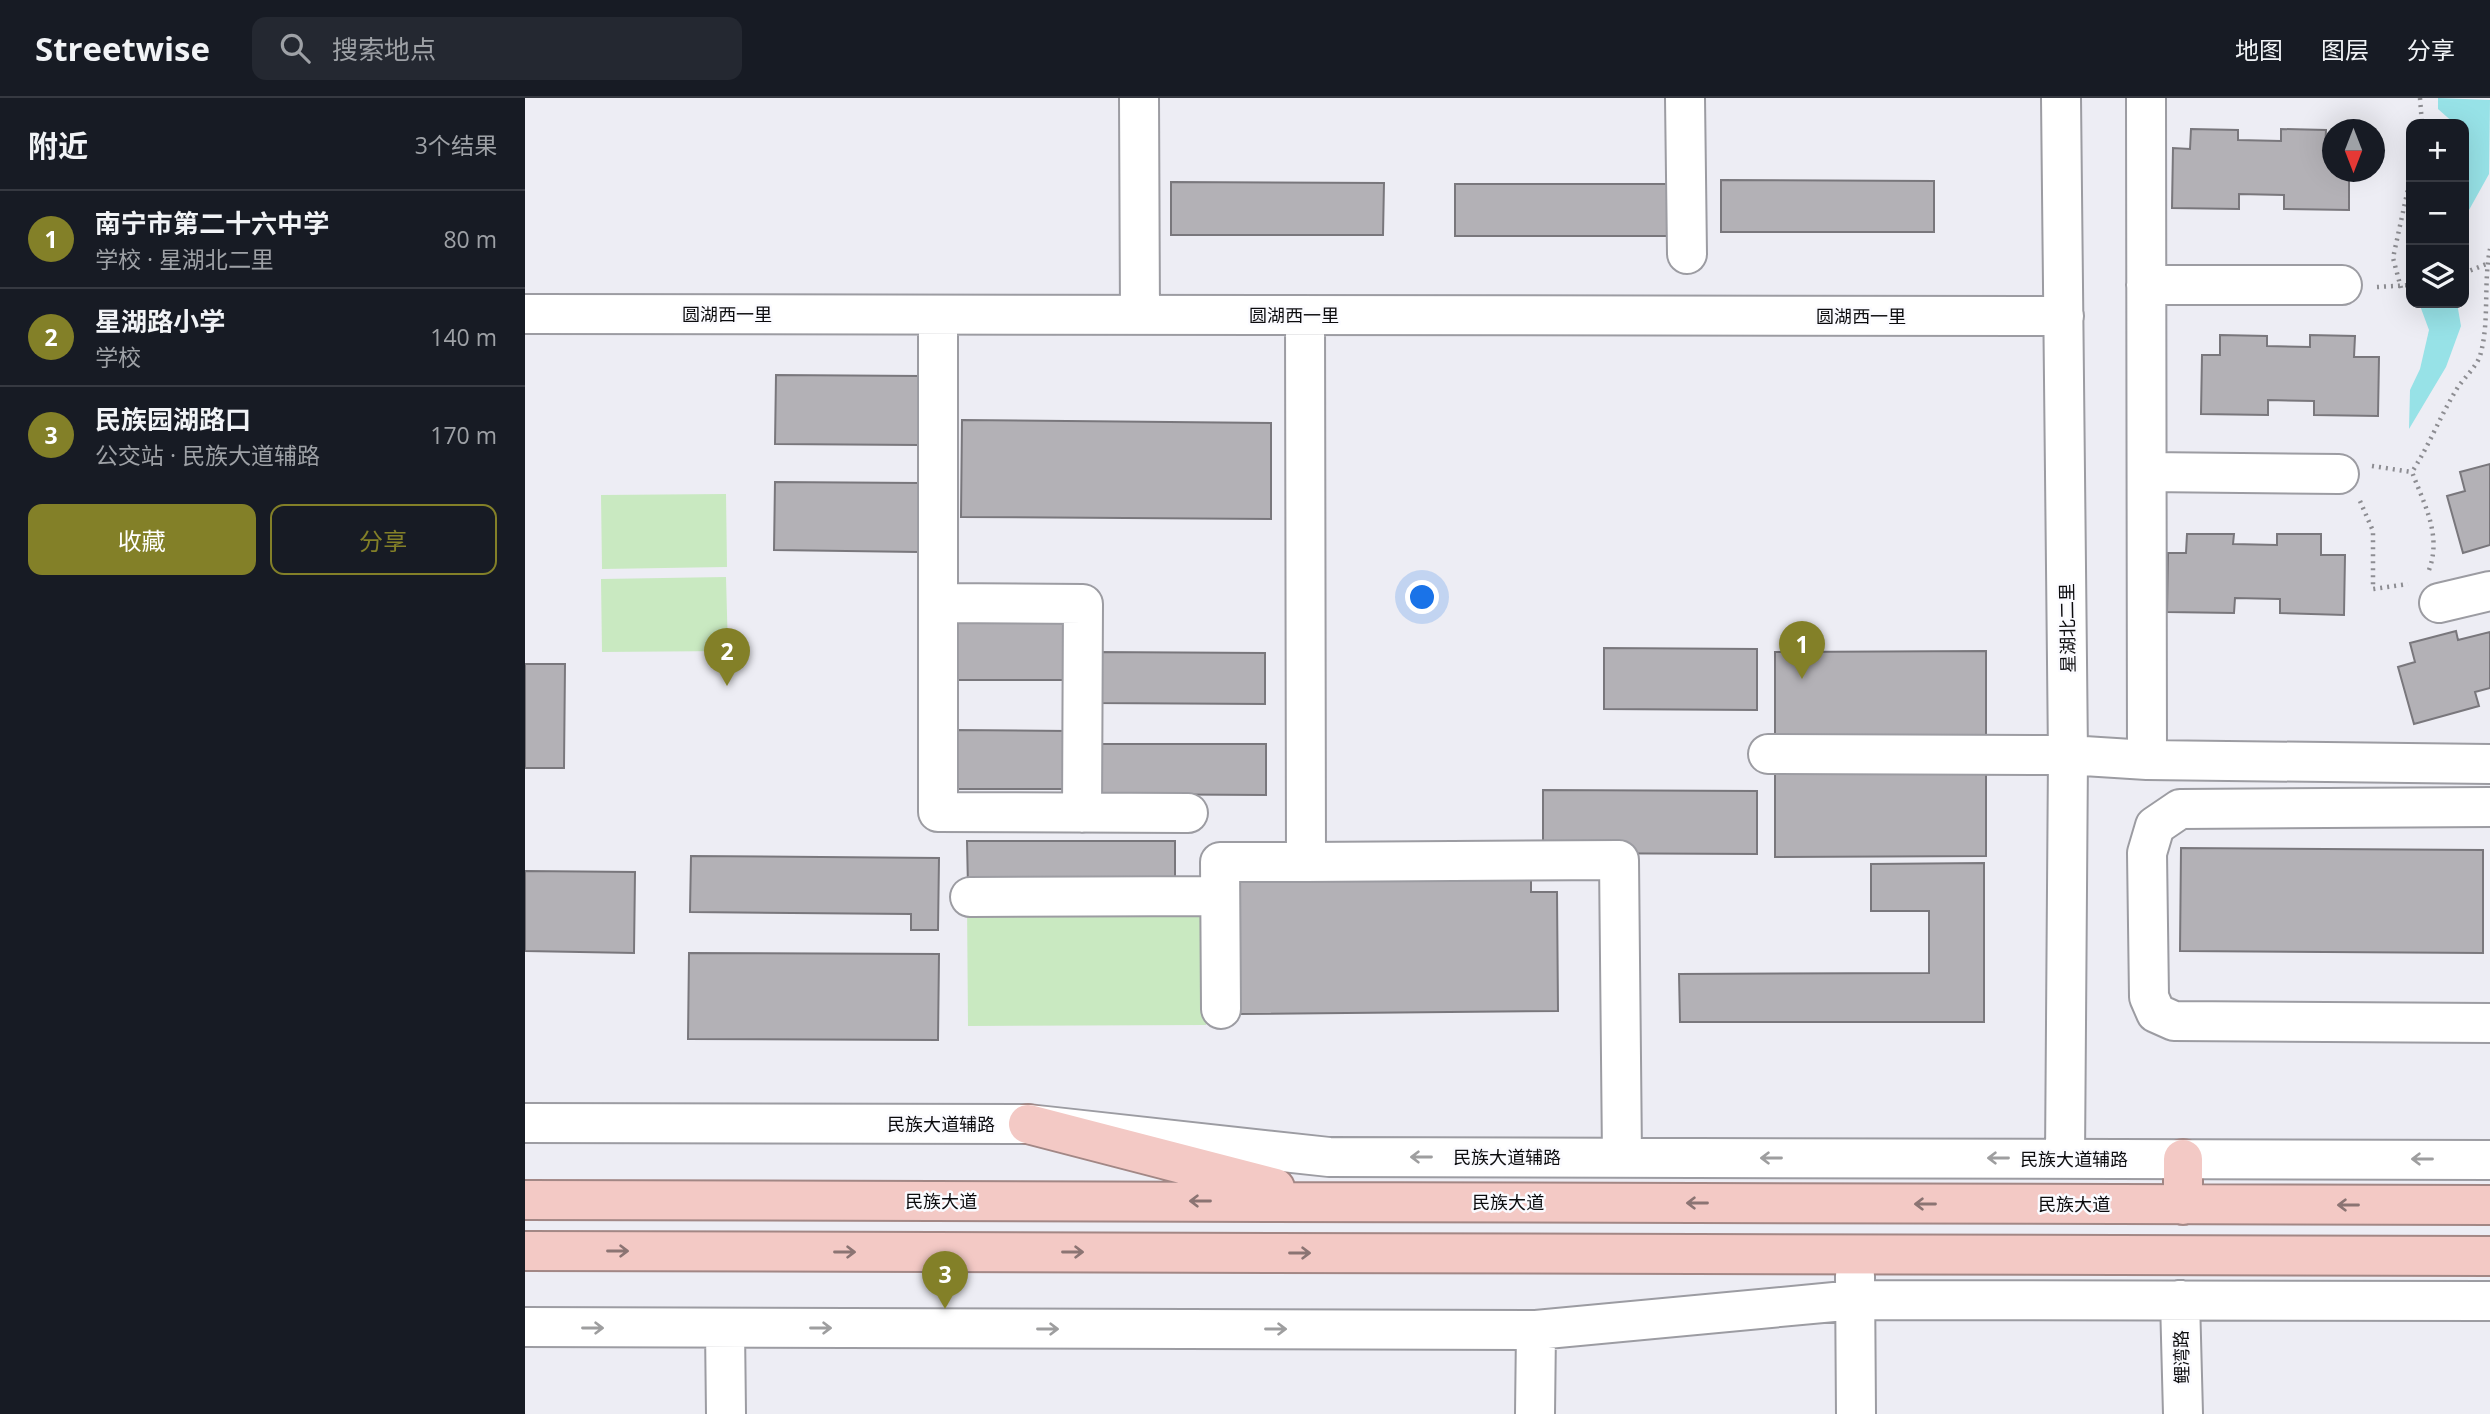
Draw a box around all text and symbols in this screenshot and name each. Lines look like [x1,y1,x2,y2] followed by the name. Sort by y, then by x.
[252,17,742,80] search box
[35,26,210,71] text: Streetwise
[276,29,314,67] icon: search
[332,31,436,67] text: 搜索地点
[2235,33,2283,66] text: 地图
[2321,33,2369,66] text: 图层
[2407,33,2455,66] text: 分享
[2322,119,2385,182] north arrow
[2406,119,2469,308] map controls
[2406,119,2469,182] button: +
[28,125,88,166] text: 附近
[415,129,497,161] text: 3个结果
[2406,182,2469,245] button: −
[95,205,329,241] text: 南宁市第二十六中学
[44,223,58,255] text: 1
[443,223,497,255] text: 80 m
[95,243,274,275] text: 学校 · 星湖北二里
[2406,245,2469,308] button: layers
[682,302,772,326] street label: 圆湖西一里
[95,303,225,339] text: 星湖路小学
[1249,303,1339,327] street label: 圆湖西一里
[1816,304,1906,328] street label: 圆湖西一里
[44,321,58,353] text: 2
[430,321,497,353] text: 140 m
[95,341,141,373] text: 学校
[95,401,251,437] text: 民族园湖路口
[44,419,58,451] text: 3
[430,419,497,451] text: 170 m
[95,439,320,471] text: 公交站 · 民族大道辅路
[28,504,256,575] button: 收藏
[270,504,497,575] button: 分享
[1405,580,1439,614] your location
[2054,583,2080,673] street label: 星湖北二里
[1779,621,1825,679] pin: 1
[704,628,750,686] pin: 2
[887,1112,995,1136] street label: 民族大道辅路
[1453,1145,1561,1169] street label: 民族大道辅路
[2020,1147,2128,1171] street label: 民族大道辅路
[1410,1150,1433,1164] one-way arrow
[1760,1151,1783,1165] one-way arrow
[1987,1151,2010,1165] one-way arrow
[2411,1152,2434,1166] one-way arrow
[905,1189,977,1213] street label: 民族大道
[1472,1190,1544,1214] street label: 民族大道
[2038,1192,2110,1216] street label: 民族大道
[1189,1195,1212,1208] one-way arrow
[1686,1196,1709,1210] one-way arrow
[1914,1197,1937,1211] one-way arrow
[2337,1198,2360,1212] one-way arrow
[606,1244,629,1258] one-way arrow
[833,1245,856,1259] one-way arrow
[1061,1245,1084,1259] one-way arrow
[1288,1246,1311,1260] one-way arrow
[922,1251,968,1309] pin: 3
[581,1321,604,1334] one-way arrow
[809,1321,832,1335] one-way arrow
[1036,1322,1059,1336] one-way arrow
[1264,1322,1287,1336] one-way arrow
[2169,1330,2193,1384] street label: 鲤湾路

